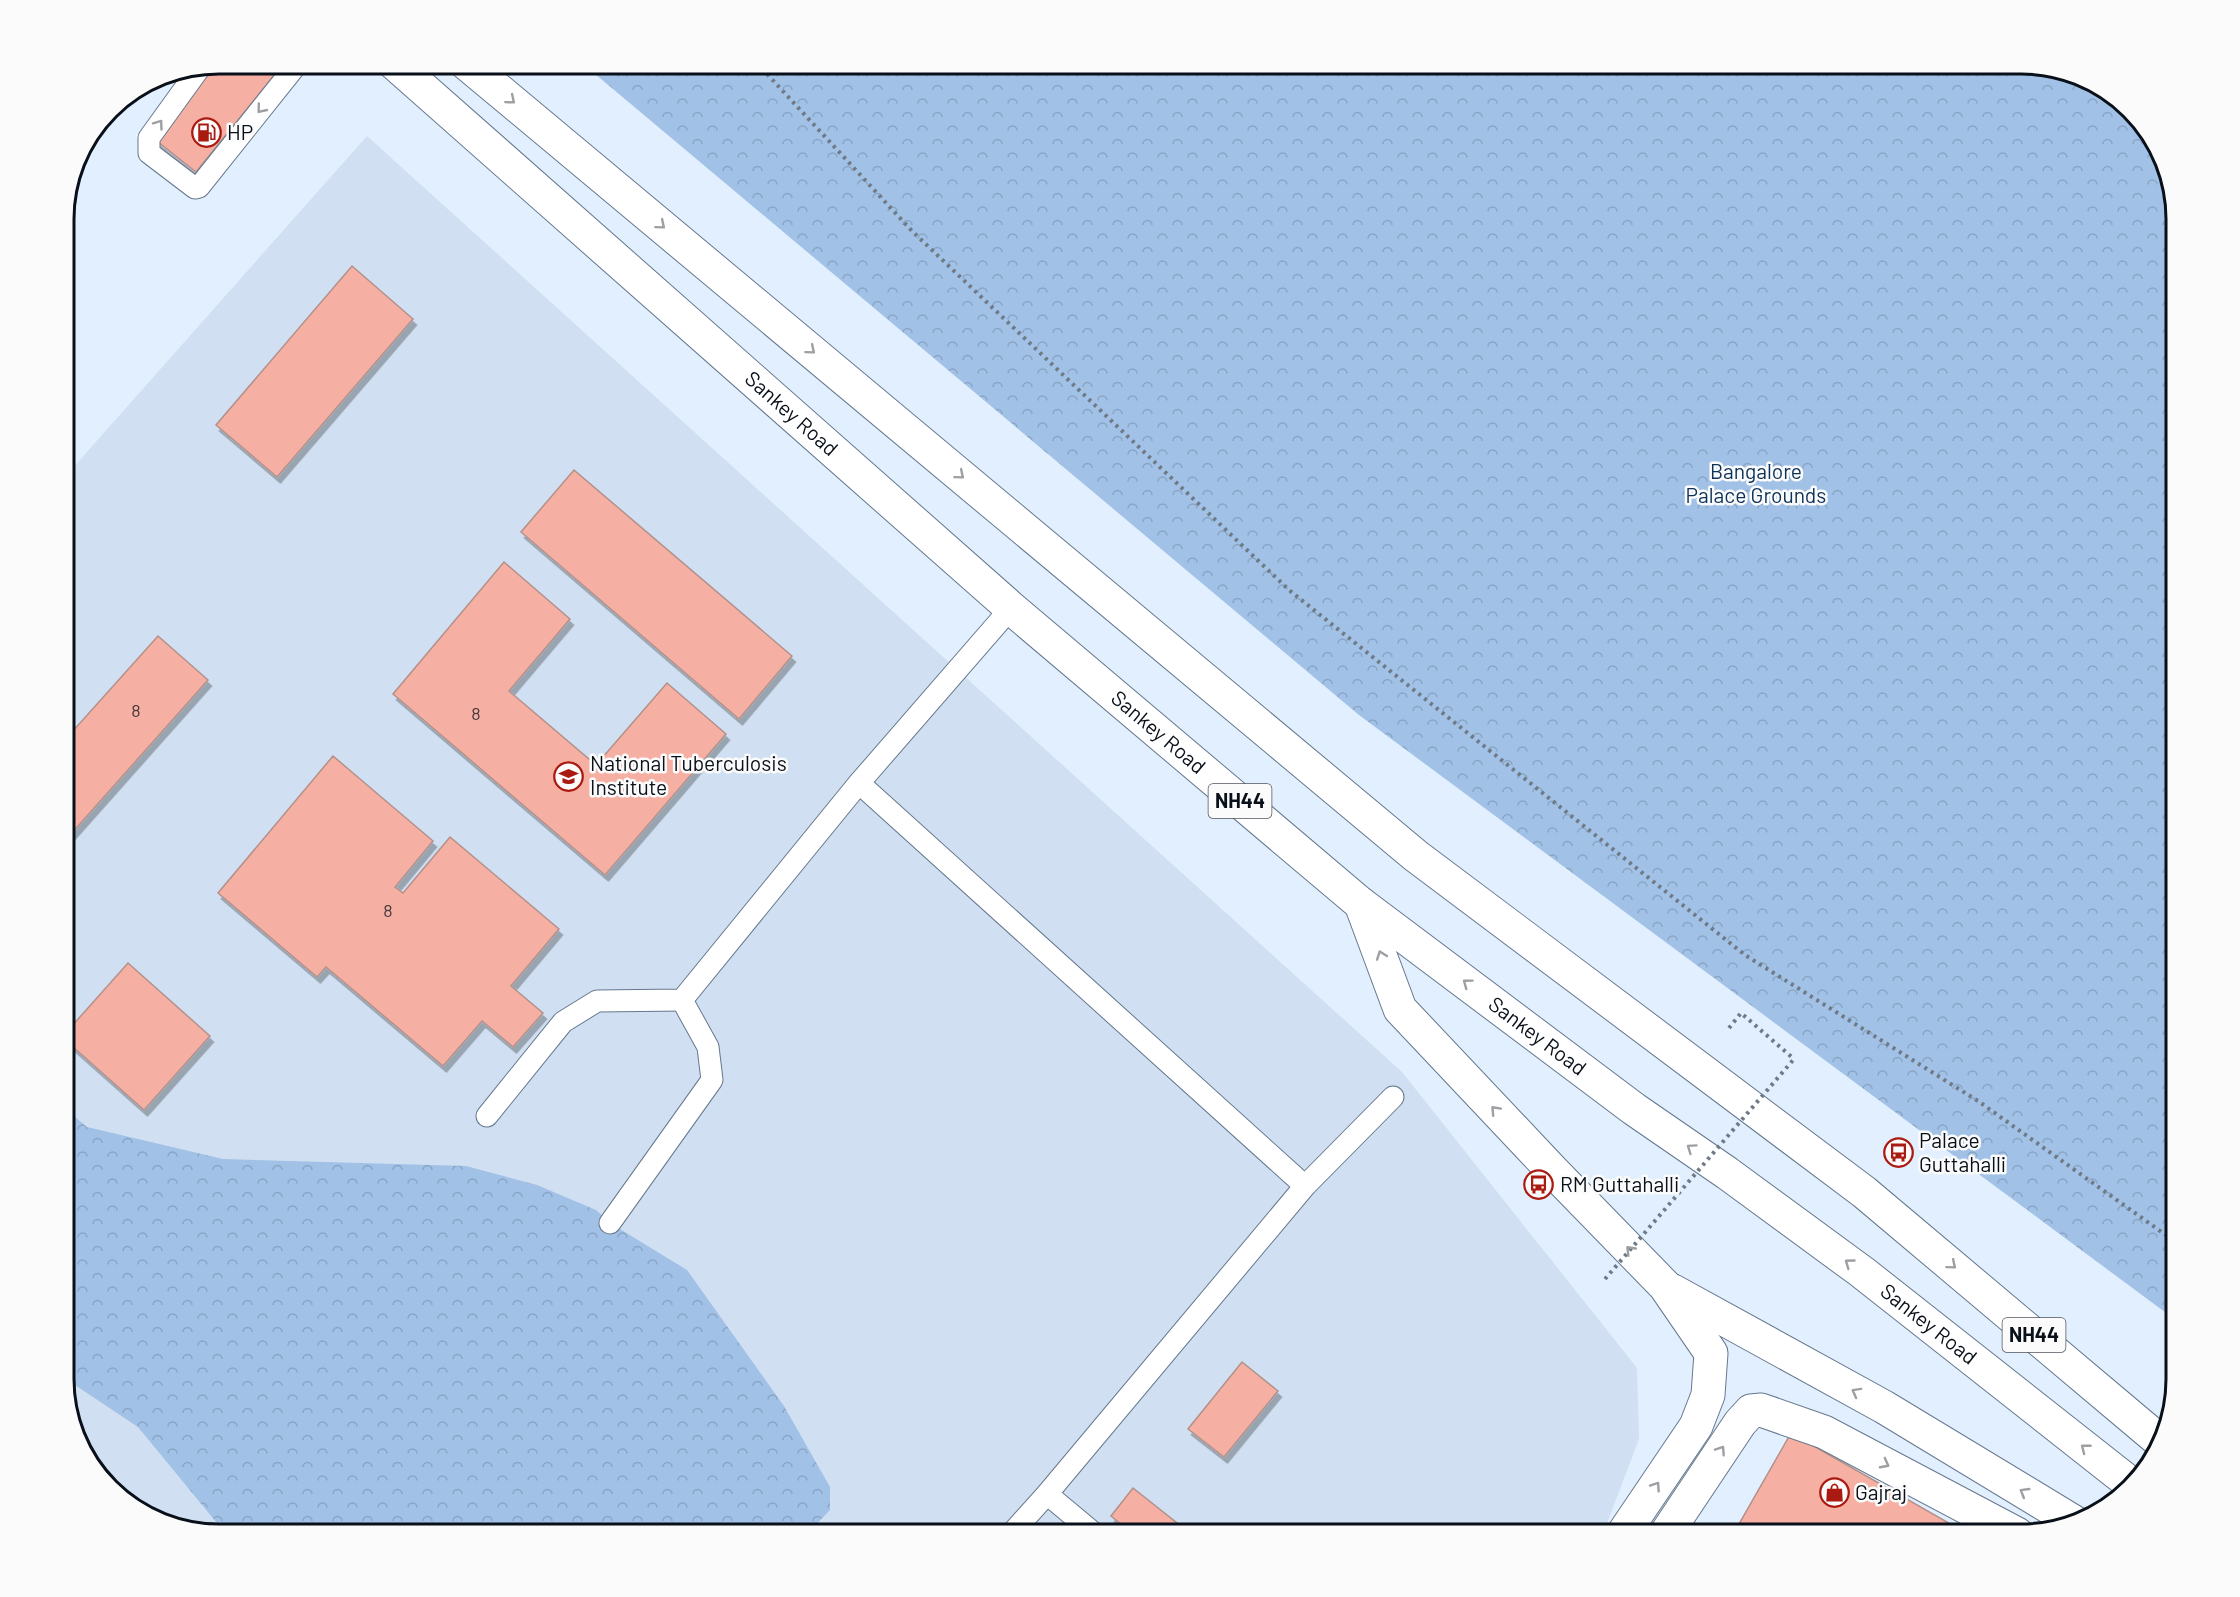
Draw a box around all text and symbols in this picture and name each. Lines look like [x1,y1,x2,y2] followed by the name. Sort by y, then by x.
[504,93,515,104] one-way arrow
[258,102,269,113] one-way arrow
[190,117,222,149] fuel station icon: HP
[152,119,163,130] one-way arrow
[227,119,253,144] place label: HP
[654,218,665,229] one-way arrow
[804,343,815,354] one-way arrow
[741,365,844,460] street label: Sankey Road
[1686,458,1826,507] park label: Bangalore Palace Grounds
[953,468,964,479] one-way arrow
[1107,684,1211,778] street label: Sankey Road
[131,699,141,721] house number: 8
[471,702,481,724] house number: 8
[590,750,787,799] place label: National Tuberculosis Institute
[553,760,585,792] school or university icon: National Tuberculosis Institute
[1208,784,1272,818] road number: NH44
[383,899,393,921] house number: 8
[1375,951,1388,961] one-way arrow
[1462,979,1473,990] one-way arrow
[1484,990,1592,1080] street label: Sankey Road
[1491,1106,1502,1116] one-way arrow
[1919,1127,2006,1176] place label: Palace Guttahalli
[1882,1137,1914,1169] bus stop icon: Palace Guttahalli
[1687,1144,1698,1155] one-way arrow
[1523,1169,1555,1201] bus stop icon: RM Guttahalli
[1560,1171,1679,1196] place label: RM Guttahalli
[1626,1247,1637,1257] one-way arrow
[1945,1258,1956,1269] one-way arrow
[1845,1259,1856,1270] one-way arrow
[1876,1278,1983,1369] street label: Sankey Road
[2002,1318,2066,1352] road number: NH44
[1852,1388,1862,1399] one-way arrow
[2081,1445,2092,1456] one-way arrow
[1714,1446,1725,1457] one-way arrow
[1878,1457,1889,1469] one-way arrow
[1818,1477,1850,1509] shop icon: Gajraj
[1855,1479,1907,1504] place label: Gajraj
[1649,1481,1660,1492] one-way arrow
[2020,1487,2030,1499] one-way arrow

